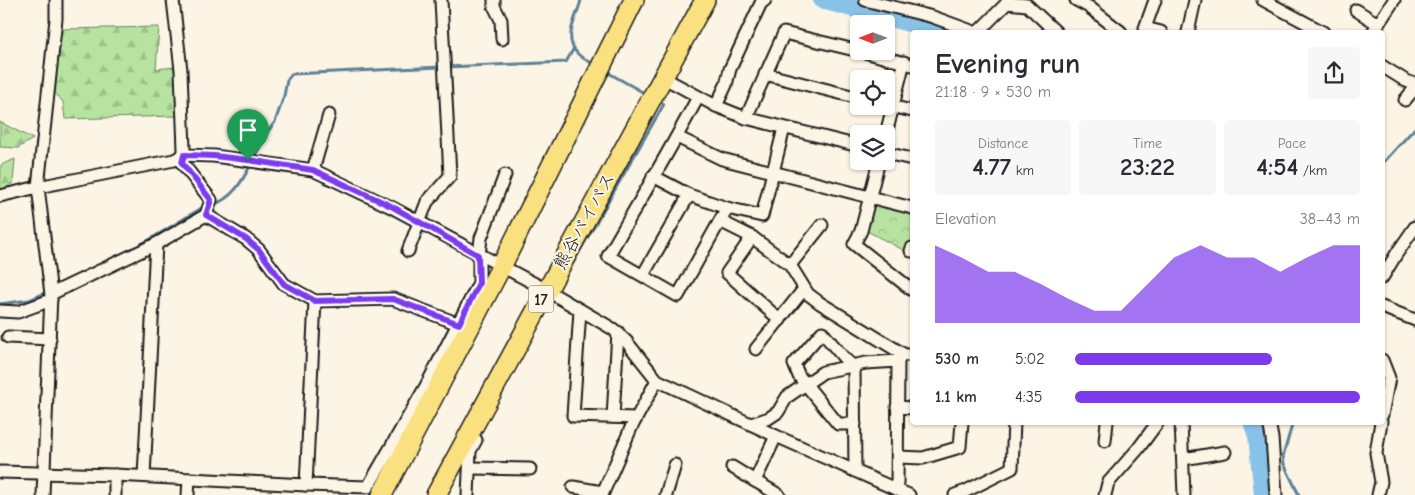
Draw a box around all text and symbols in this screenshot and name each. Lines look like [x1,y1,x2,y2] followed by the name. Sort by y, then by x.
[850,15,895,60] north arrow
[850,15,895,170] map controls
[1308,47,1360,99] button: share
[935,48,1080,80] text: Evening run
[850,70,895,115] button: locate
[935,83,1051,101] text: 21:18 · 9 × 530 m
[227,109,269,160] pin
[234,116,262,144] icon: arrive
[850,125,895,170] button: layers
[978,135,1028,152] text: Distance
[1133,135,1162,152] text: Time
[1278,135,1306,152] text: Pace
[972,152,1011,181] text: 4.77
[1120,152,1175,181] text: 23:22
[1256,152,1298,181] text: 4:54
[1011,162,1034,179] text: km
[1298,162,1327,179] text: /km
[549,169,620,273] street label: 熊谷バイパス
[935,210,996,228] text: Elevation
[1300,210,1360,228] text: 38–43 m
[528,286,554,312] road number: 17
[935,350,979,368] text: 530 m
[1015,350,1045,368] text: 5:02
[935,388,977,406] text: 1.1 km
[1015,388,1042,406] text: 4:35

